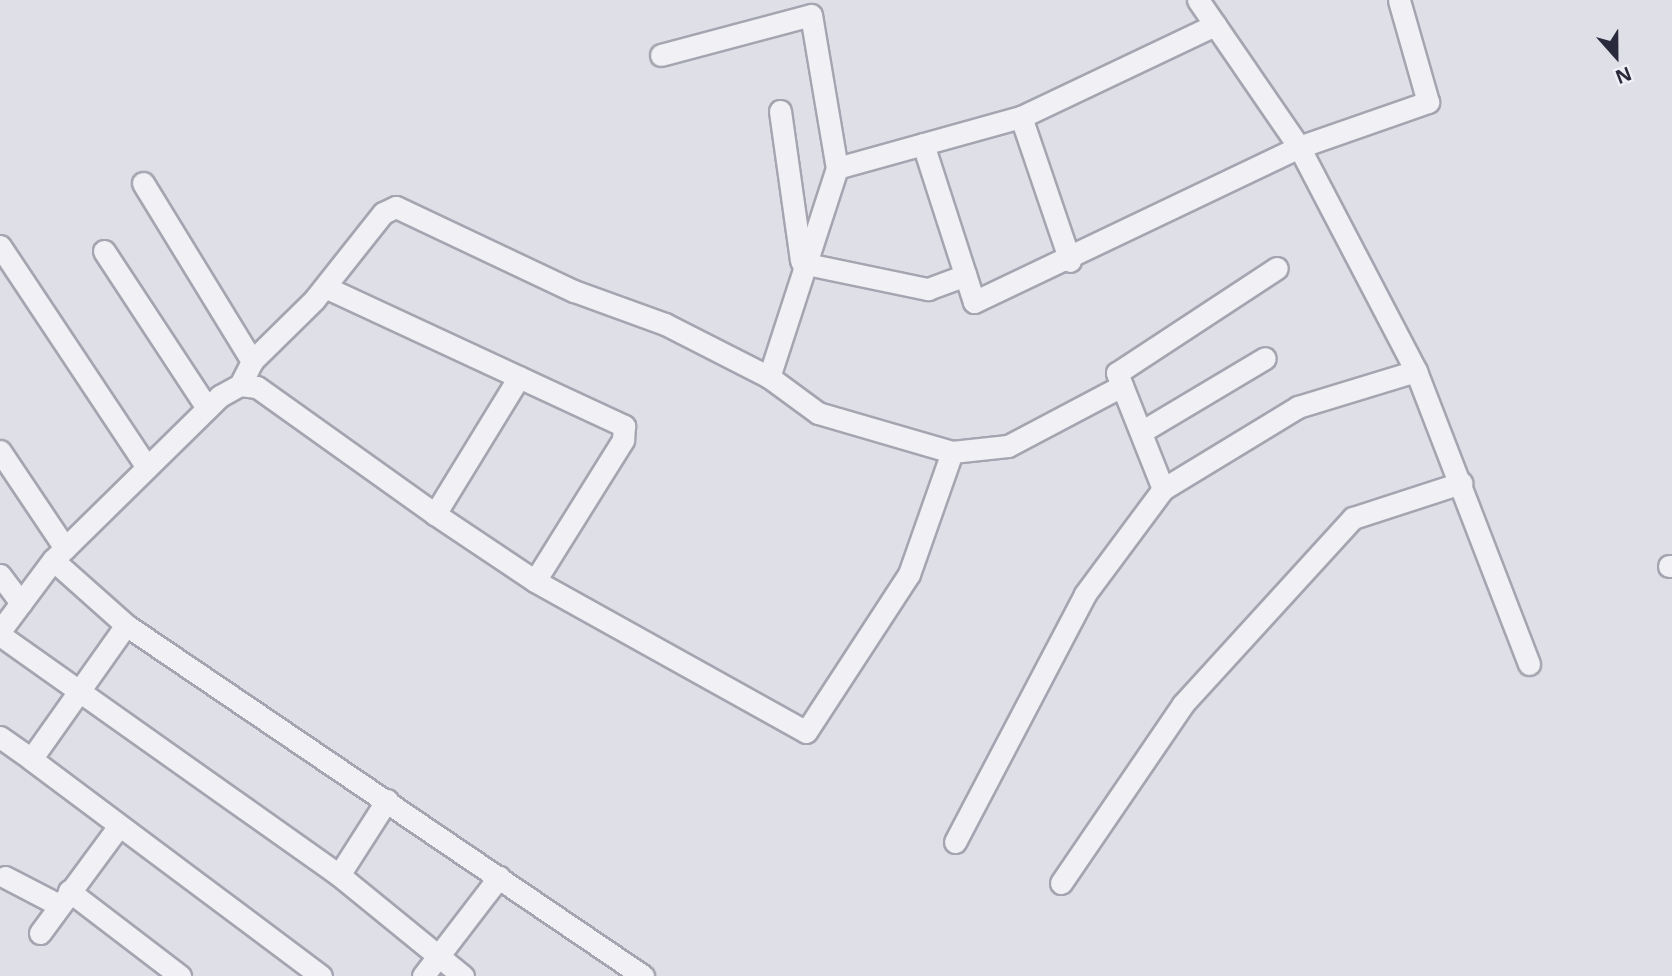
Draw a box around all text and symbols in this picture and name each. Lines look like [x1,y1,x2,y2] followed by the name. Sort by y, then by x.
[1581,21,1651,91] north arrow
[1612,61,1635,91] text: N

